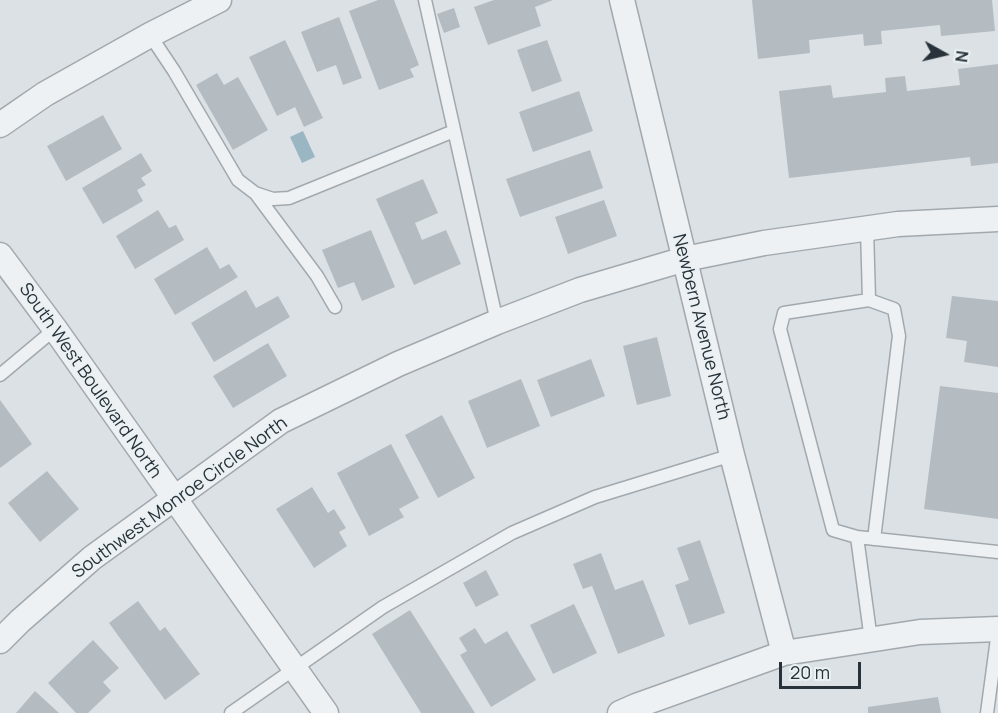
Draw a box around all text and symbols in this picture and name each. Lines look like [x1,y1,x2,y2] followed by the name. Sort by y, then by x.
[914,24,974,84] north arrow
[950,49,974,64] text: N
[667,232,735,422] street label: Newbern Avenue North
[14,279,166,483] street label: South West Boulevard North
[68,413,292,583] street label: Southwest Monroe Circle North
[782,650,864,688] scale bar
[790,660,830,684] text: 20 m

